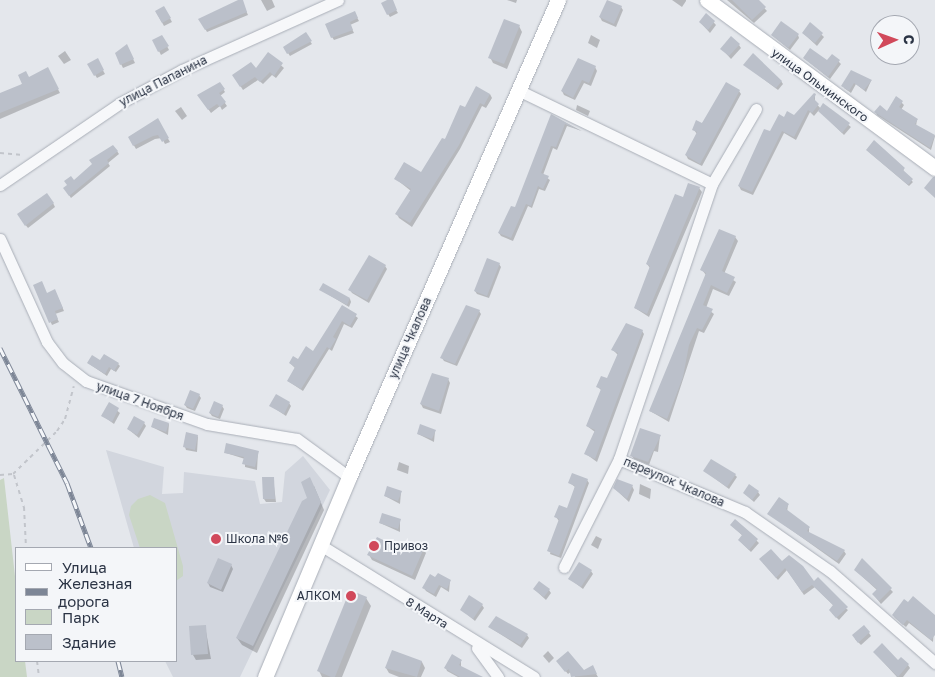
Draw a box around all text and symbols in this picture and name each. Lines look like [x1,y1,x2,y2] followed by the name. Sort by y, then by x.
[870,15,920,65] north arrow
[901,34,918,45] text: С
[769,45,871,125] street label: улица Ольминского
[117,53,209,109] street label: улица Папанина
[386,295,434,381] street label: улица Чкалова
[94,378,186,424] street label: улица 7 Ноября
[621,454,727,510] street label: переулок Чкалова
[226,532,289,546] place label: Школа №6
[210,533,222,545] marker: Школа №6
[384,539,428,553] place label: Привоз
[368,540,380,552] marker: Привоз
[15,547,178,662] legend
[62,558,107,576] text: Улица
[58,574,132,610] text: Железная дорога
[297,589,341,603] place label: АЛКОМ
[345,590,357,602] marker: АЛКОМ
[403,594,451,632] street label: 8 Марта
[62,608,100,626] text: Парк
[62,633,116,651] text: Здание

